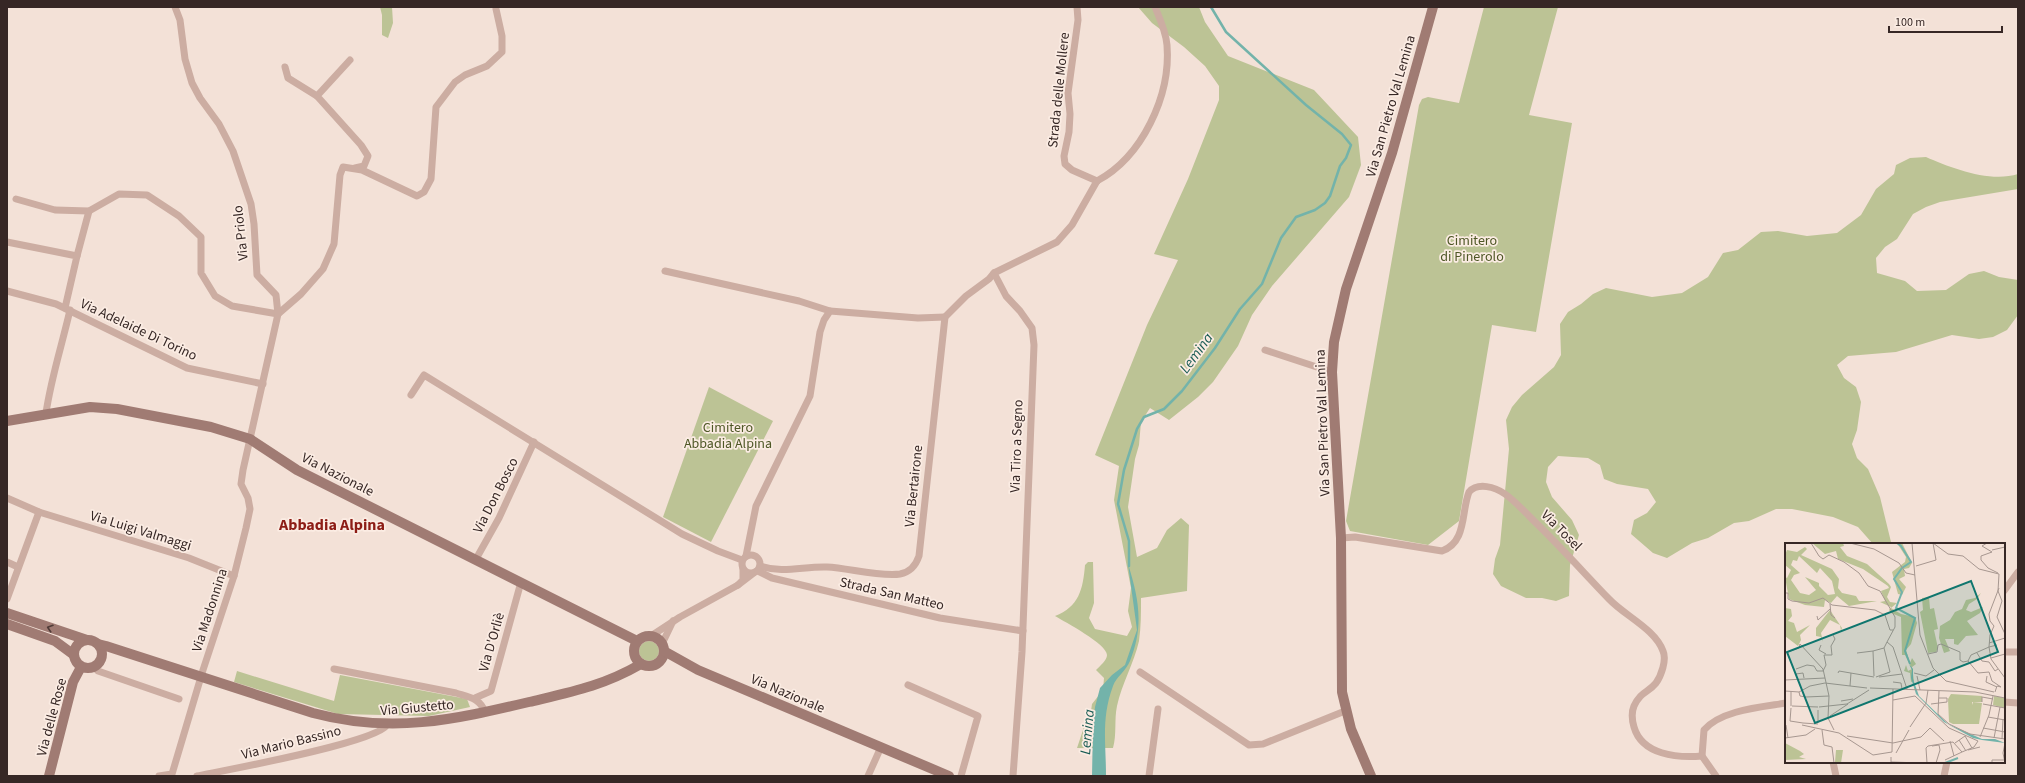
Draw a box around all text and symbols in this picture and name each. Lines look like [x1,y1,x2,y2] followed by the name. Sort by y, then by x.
[1889,8,2002,34] scale bar
[1895,14,1925,31] text: 100 m
[1043,31,1075,149] street label: Strada delle Mollere
[1361,33,1421,180] street label: Via San Pietro Val Lemina
[228,204,254,262] street label: Via Priolo
[1440,231,1504,267] park label: Cimitero di Pinerolo
[77,294,200,366] street label: Via Adelaide Di Torino
[1175,329,1218,378] water label: Lemina
[1310,349,1336,497] street label: Via San Pietro Val Lemina
[1005,399,1029,493] street label: Via Tiro a Segno
[684,418,772,454] park label: Cimitero Abbadia Alpina
[900,444,928,528] street label: Via Bertairone
[298,448,377,502] street label: Via Nazionale
[468,454,524,537] street label: Via Don Bosco
[87,506,194,556] street label: Via Luigi Valmaggi
[1536,506,1587,556] street label: Via Tosel
[278,514,385,536] district label: Abbadia Alpina
[1785,543,2005,763] inset map
[187,566,233,655] street label: Via Madonnina
[838,572,946,616] street label: Strada San Matteo
[474,610,510,674] street label: Via D'Orliè
[46,624,53,633] one-way arrow
[747,669,828,719] street label: Via Nazionale
[32,676,72,759] street label: Via delle Rose
[379,695,455,721] street label: Via Giustetto
[1075,709,1100,756] water label: Lemina
[239,721,343,765] street label: Via Mario Bassino

